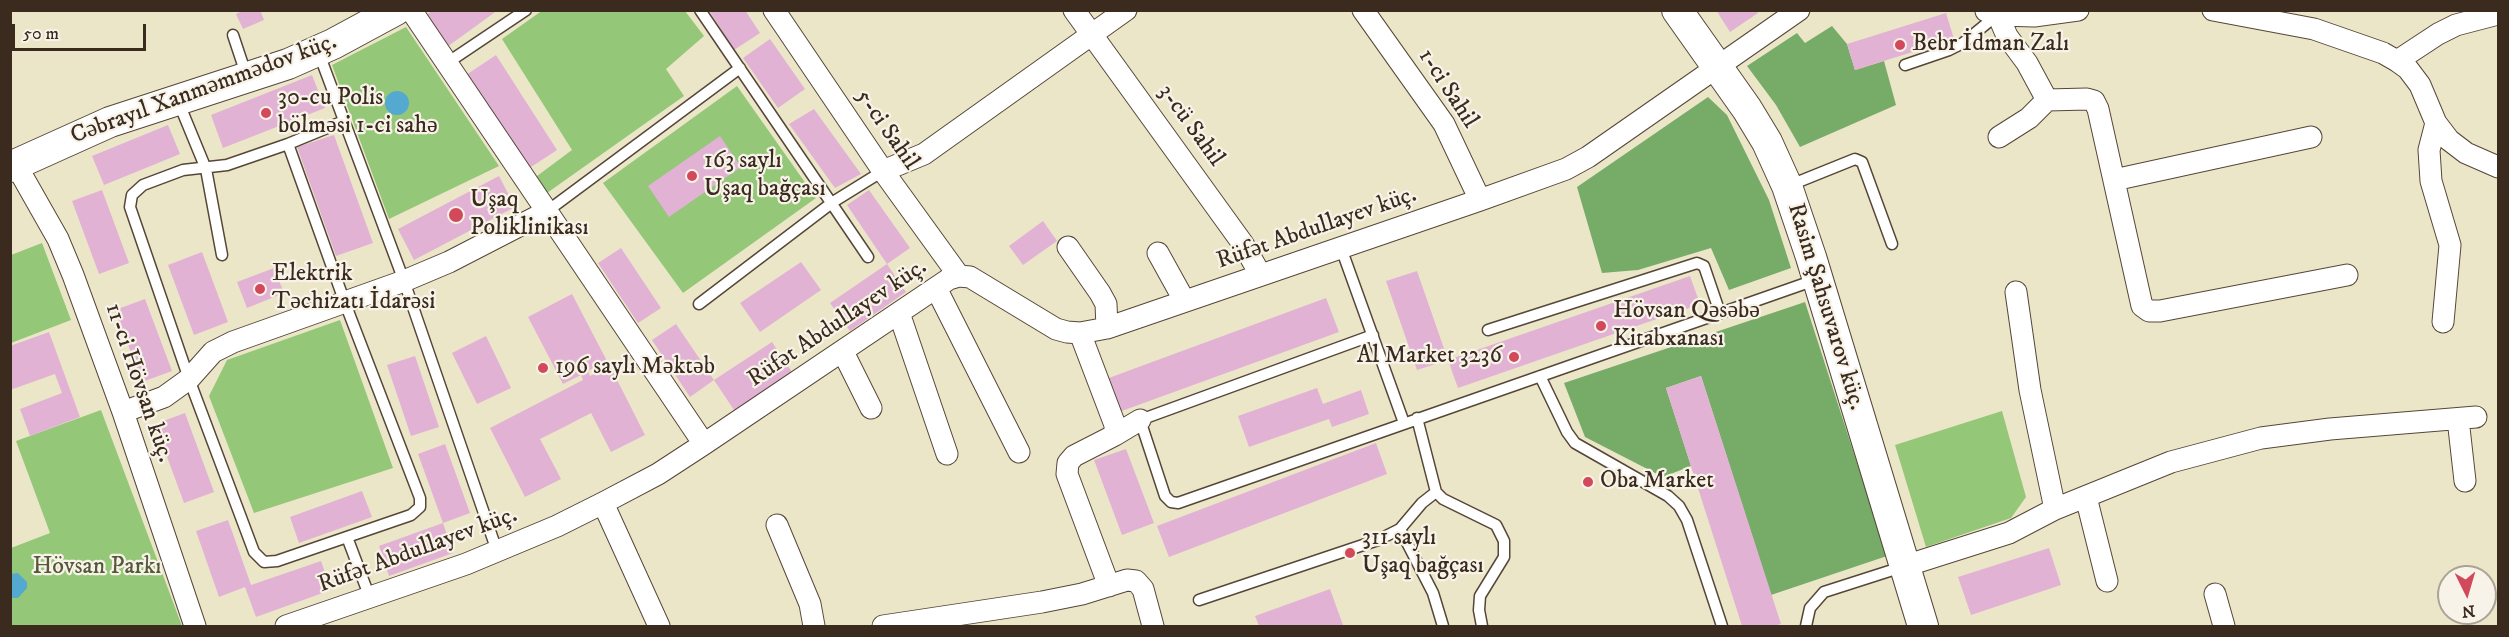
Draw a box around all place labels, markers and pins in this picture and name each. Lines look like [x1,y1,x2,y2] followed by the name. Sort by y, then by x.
[1912,31,2069,59] place label: Bebr İdman Zalı
[1893,38,1907,52] marker: Bebr İdman Zalı
[278,85,438,141] place label: 30-cu Polis bölməsi 1-ci sahə
[259,106,273,120] marker: 30-cu Polis bölməsi 1-ci sahə
[704,148,826,204] place label: 163 saylı Uşaq bağçası
[685,169,699,183] marker: 163 saylı Uşaq bağçası
[470,187,589,243] place label: Uşaq Poliklinikası
[447,206,465,224] marker: Uşaq Poliklinikası
[272,261,435,317] place label: Elektrik Təchizatı İdarəsi
[253,282,267,296] marker: Elektrik Təchizatı İdarəsi
[1613,298,1760,354] place label: Hövsan Qəsəbə Kitabxanası
[1594,319,1608,333] marker: Hövsan Qəsəbə Kitabxanası
[1357,343,1502,371] place label: Al Market 3236
[1507,350,1521,364] marker: Al Market 3236
[555,354,715,382] place label: 196 saylı Məktəb
[536,361,550,375] marker: 196 saylı Məktəb
[1600,468,1714,496] place label: Oba Market
[1581,475,1595,489] marker: Oba Market
[1362,525,1484,581] place label: 311 saylı Uşaq bağçası
[1343,546,1357,560] marker: 311 saylı Uşaq bağçası

